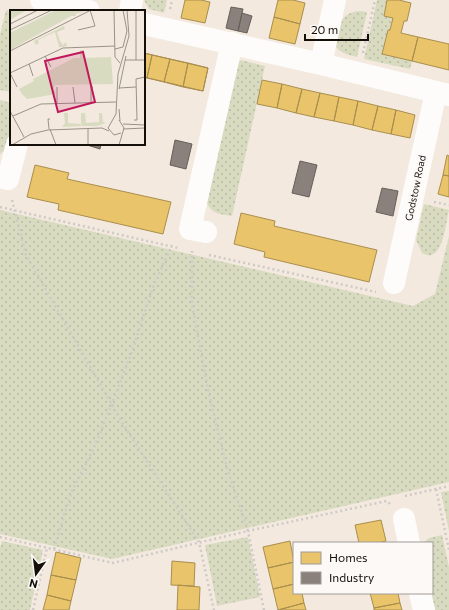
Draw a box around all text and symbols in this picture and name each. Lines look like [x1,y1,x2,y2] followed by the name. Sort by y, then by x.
[10,10,145,145] inset map
[305,16,368,42] scale bar
[311,22,338,36] text: 20 m
[402,154,428,222] street label: Godstow Road
[293,542,433,594] legend
[329,550,367,564] text: Homes
[16,554,56,594] north arrow
[329,570,374,584] text: Industry
[28,577,39,591] text: N

